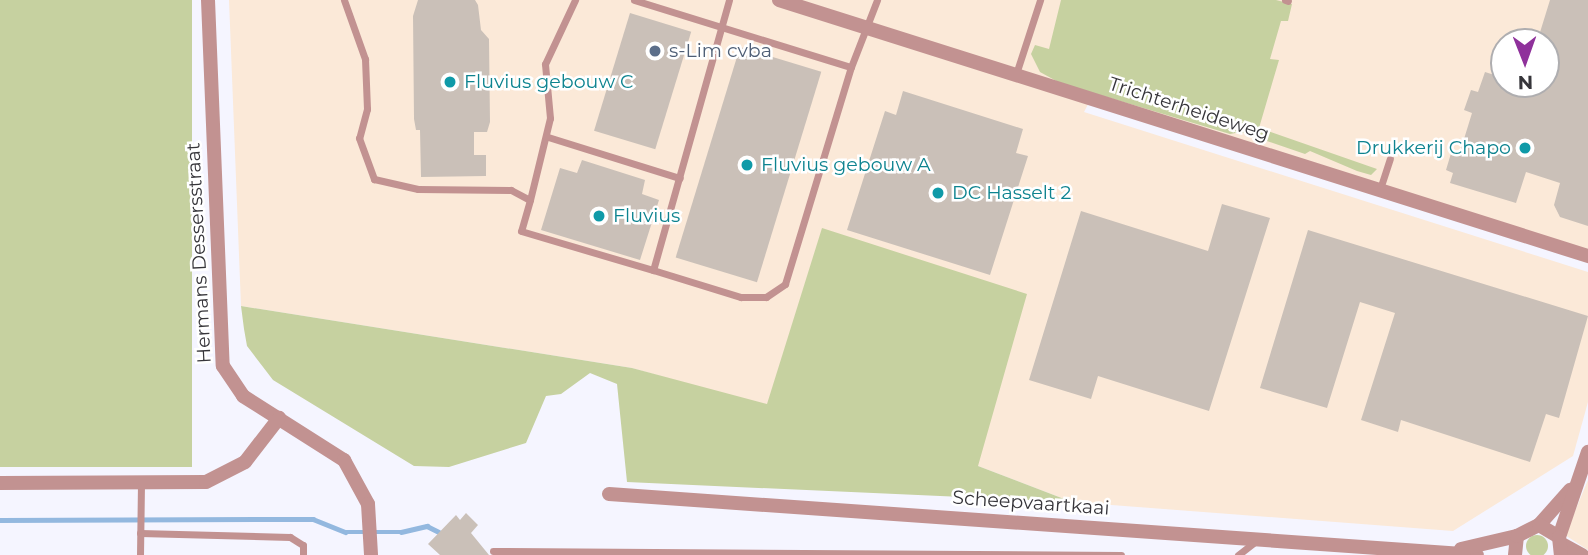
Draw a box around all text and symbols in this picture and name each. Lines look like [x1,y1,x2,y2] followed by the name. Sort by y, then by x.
[1490,28,1560,98] north arrow
[669,40,772,62] place label: s-Lim cvba
[647,43,663,59] marker: s-Lim cvba
[464,71,634,93] place label: Fluvius gebouw C
[1517,71,1533,94] text: N
[1106,72,1272,146] street label: Trichterheideweg
[442,74,458,90] marker: Fluvius gebouw C
[1356,137,1511,159] place label: Drukkerij Chapo
[1517,140,1533,156] marker: Drukkerij Chapo
[182,142,216,364] street label: Hermans Dessersstraat
[761,154,931,176] place label: Fluvius gebouw A
[739,157,755,173] marker: Fluvius gebouw A
[952,182,1071,204] place label: DC Hasselt 2
[930,185,946,201] marker: DC Hasselt 2
[613,205,680,227] place label: Fluvius
[591,208,607,224] marker: Fluvius
[952,486,1110,520] street label: Scheepvaartkaai

